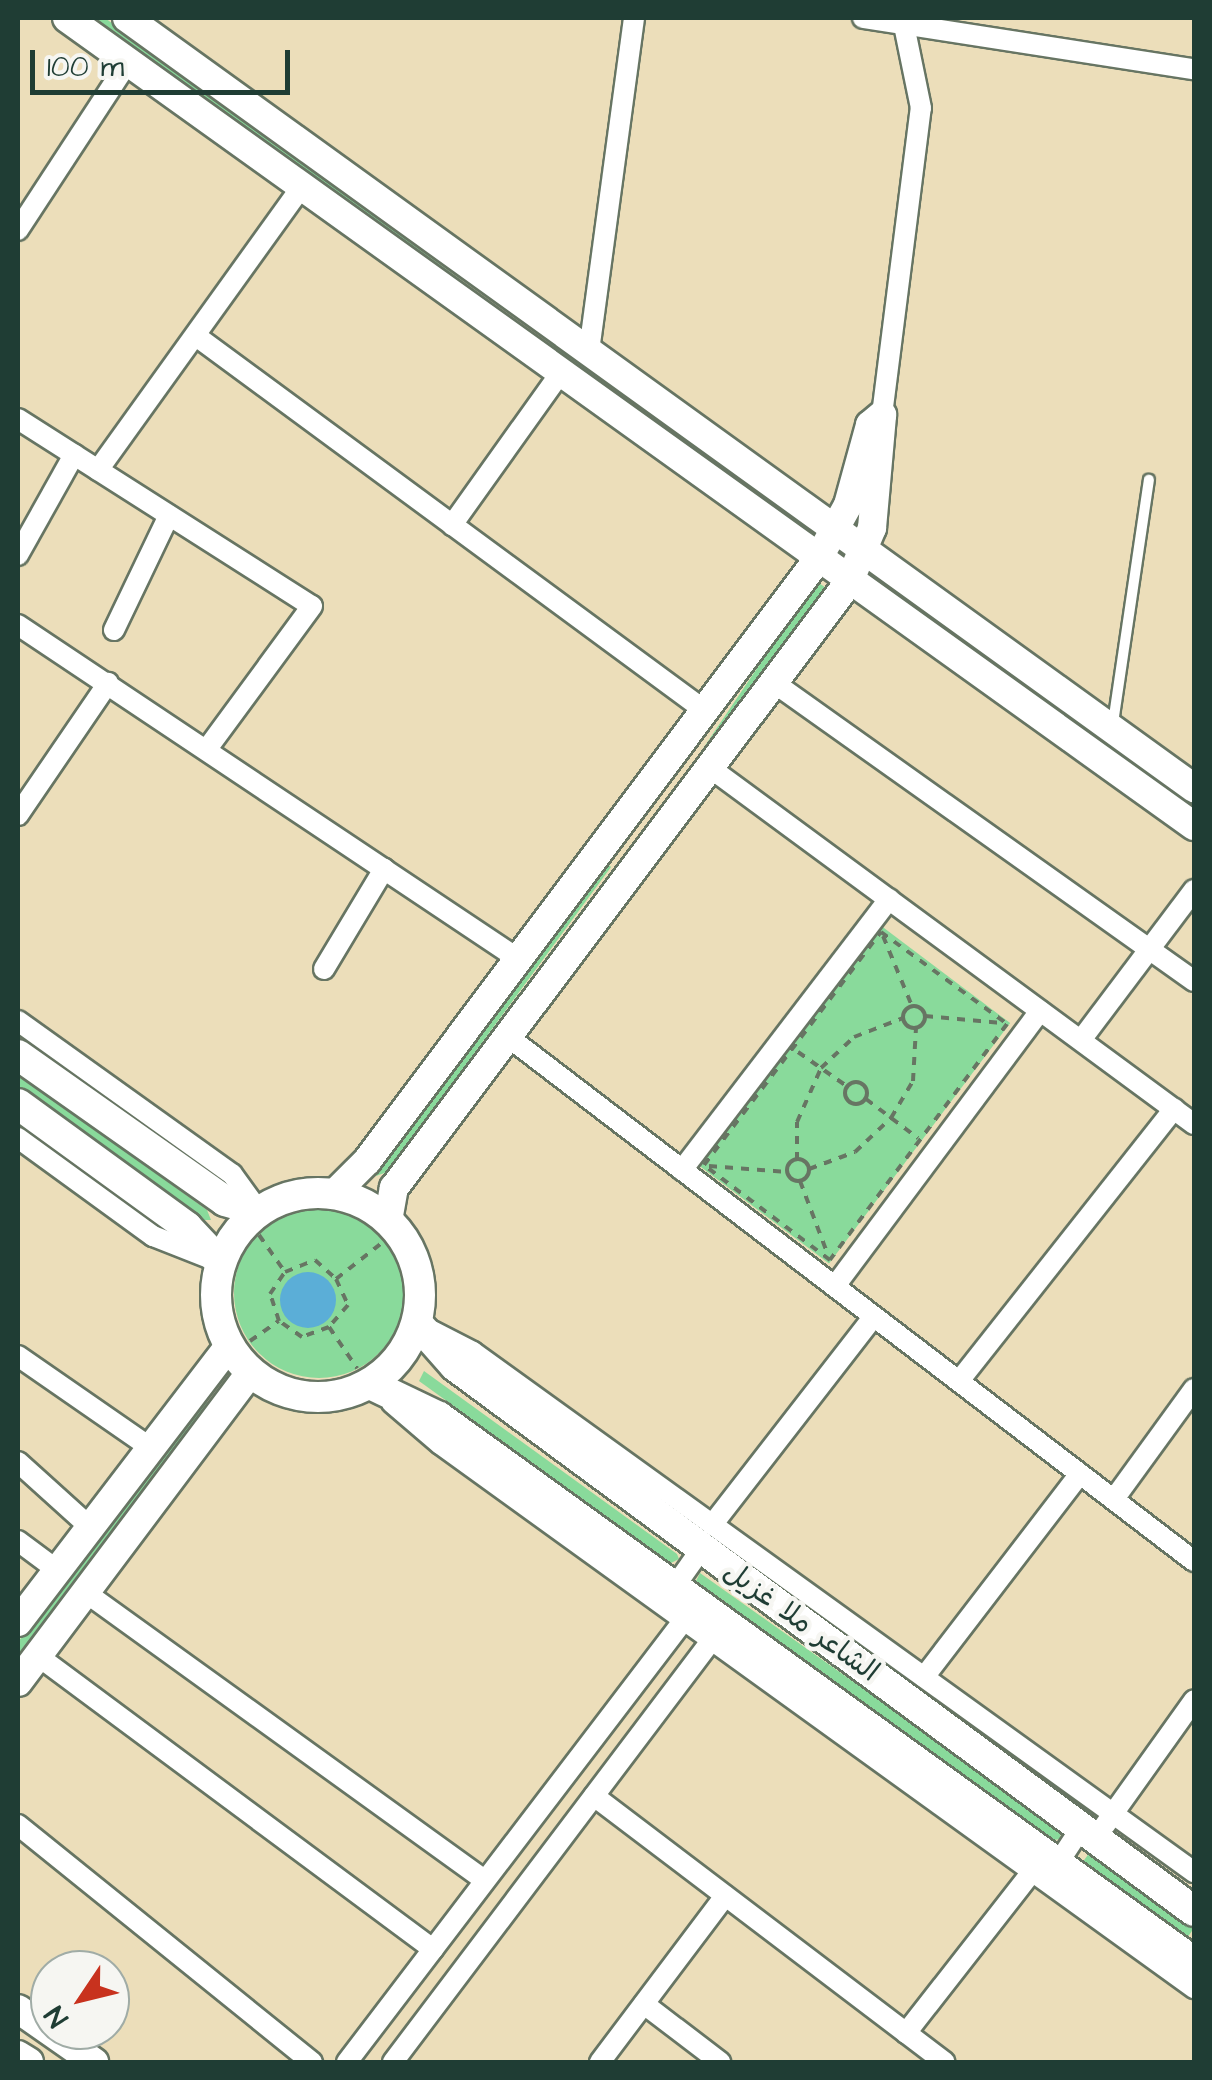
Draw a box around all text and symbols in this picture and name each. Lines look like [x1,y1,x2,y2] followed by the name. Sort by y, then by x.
[35,30,295,92] scale bar
[47,46,124,88] text: 100 m
[717,1555,885,1689] street label: الشاعر ملا غزيل
[30,1950,130,2050] north arrow
[36,1998,78,2035] text: N

